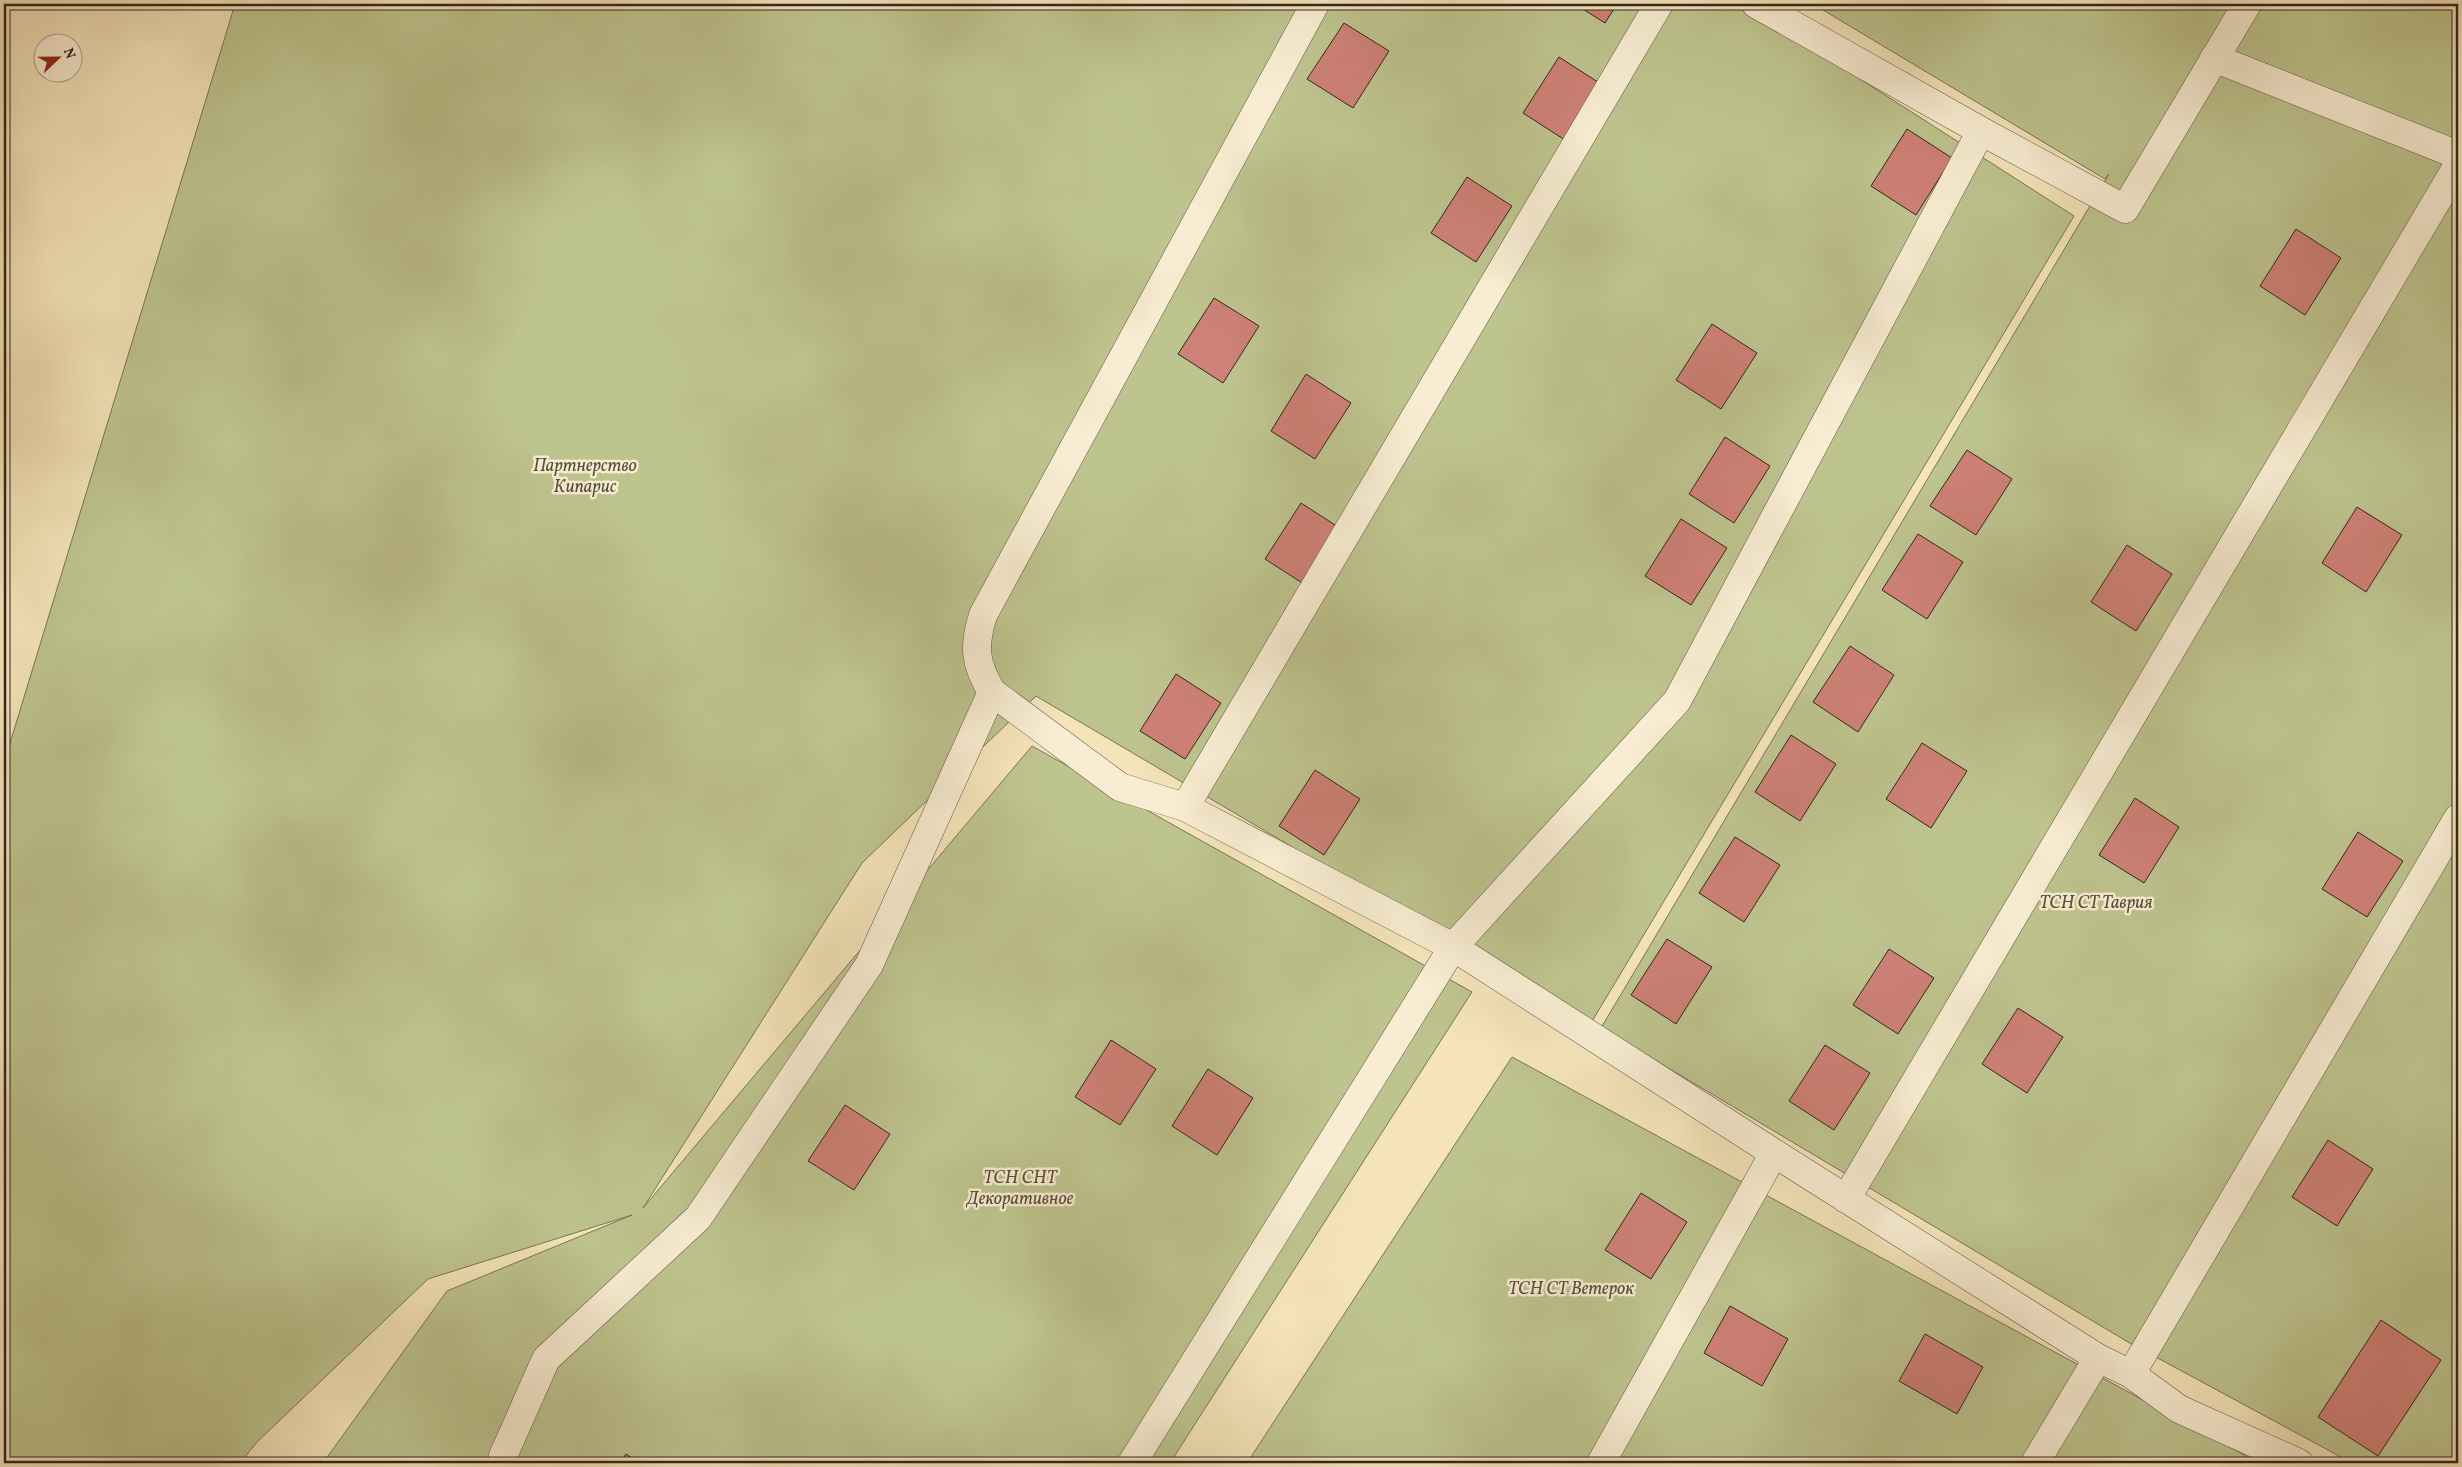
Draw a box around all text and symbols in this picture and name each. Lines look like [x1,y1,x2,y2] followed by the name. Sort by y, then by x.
[32,32,82,82] north arrow
[58,45,79,62] text: N
[533,454,637,500] park label: Партнерство Кипарис
[2040,891,2152,916] park label: ТСН СТ Таврия
[965,1166,1074,1212] park label: ТСН СНТ Декоративное
[1508,1277,1634,1302] park label: ТСН СТ Ветерок

